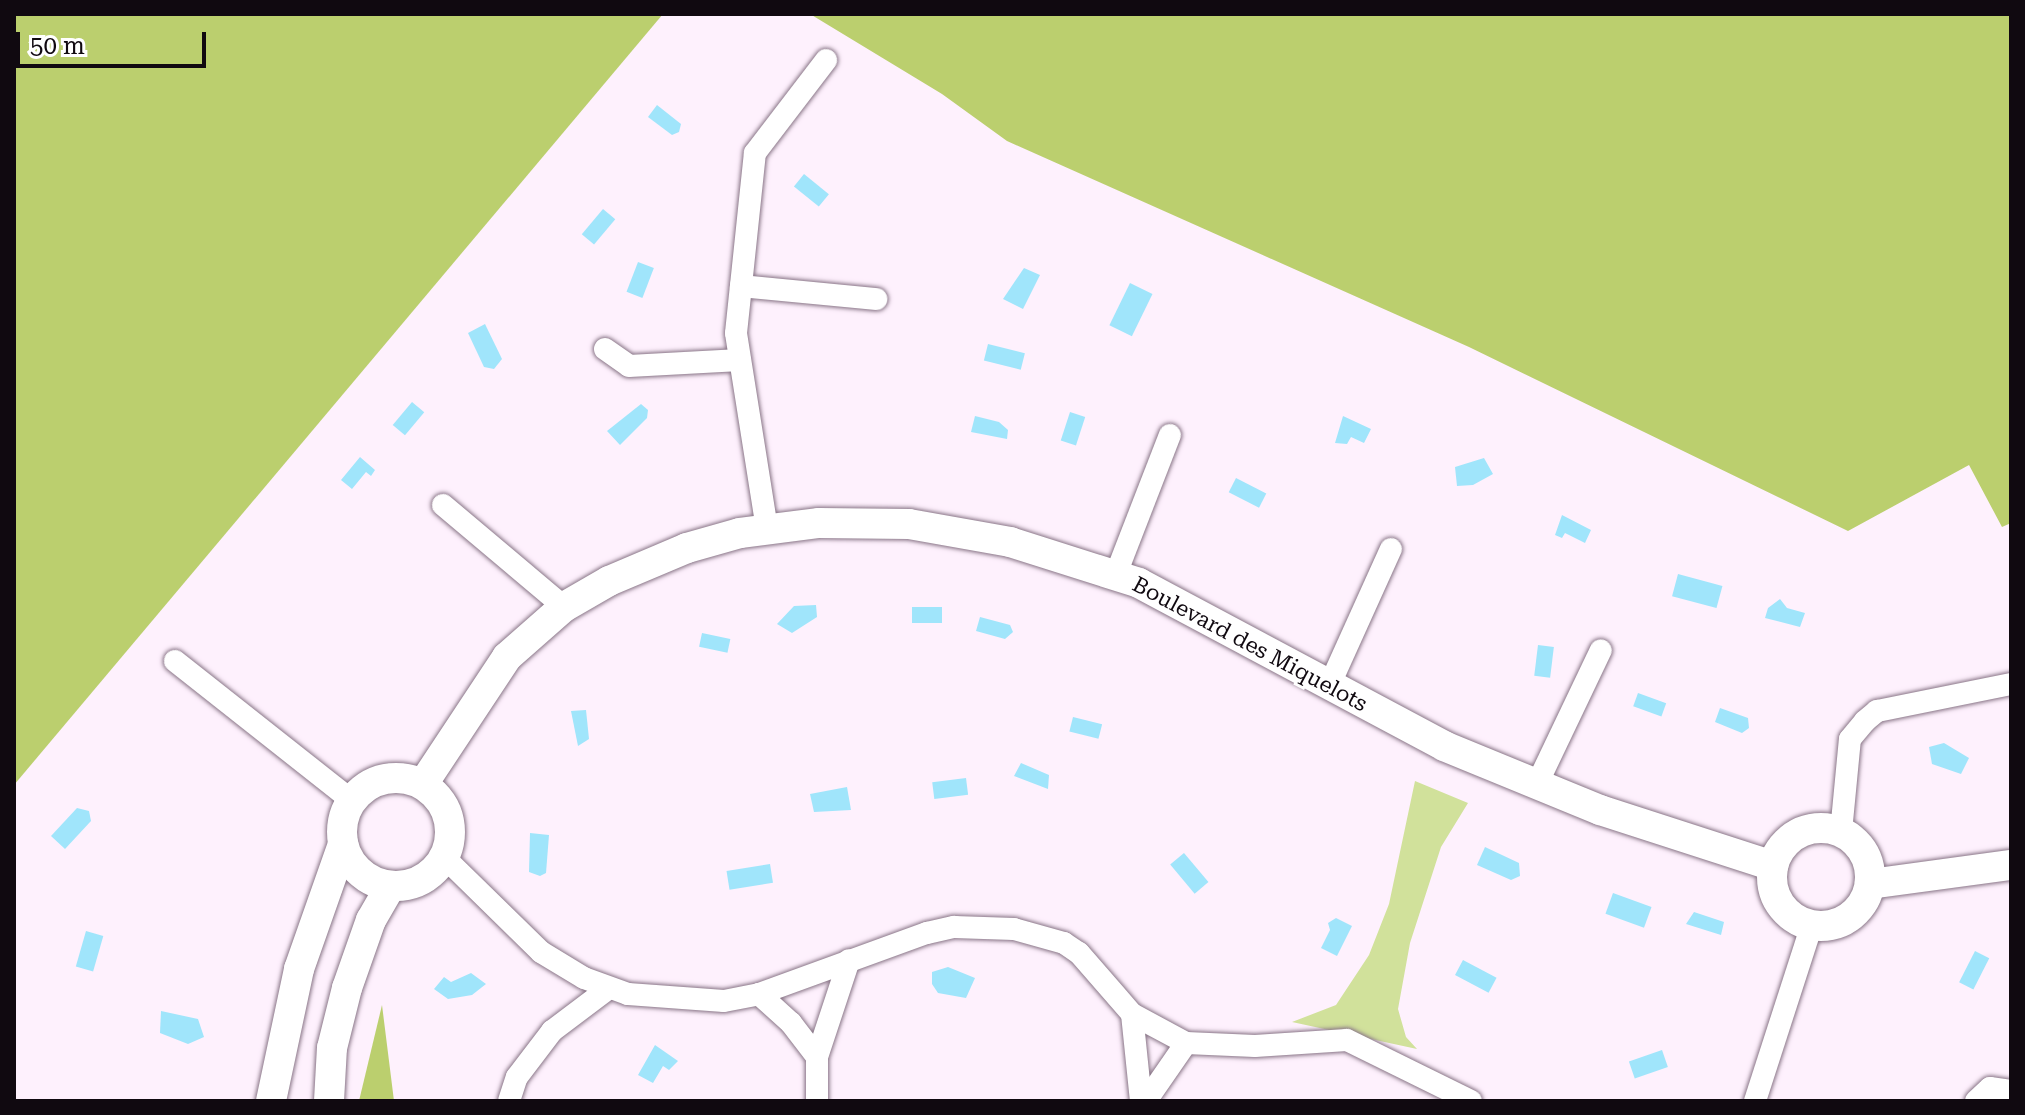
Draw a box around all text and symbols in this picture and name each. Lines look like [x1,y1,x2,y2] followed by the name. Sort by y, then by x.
[20,16,210,66] scale bar
[30,32,85,60] text: 50 m
[1128,571,1372,717] street label: Boulevard des Miquelots

